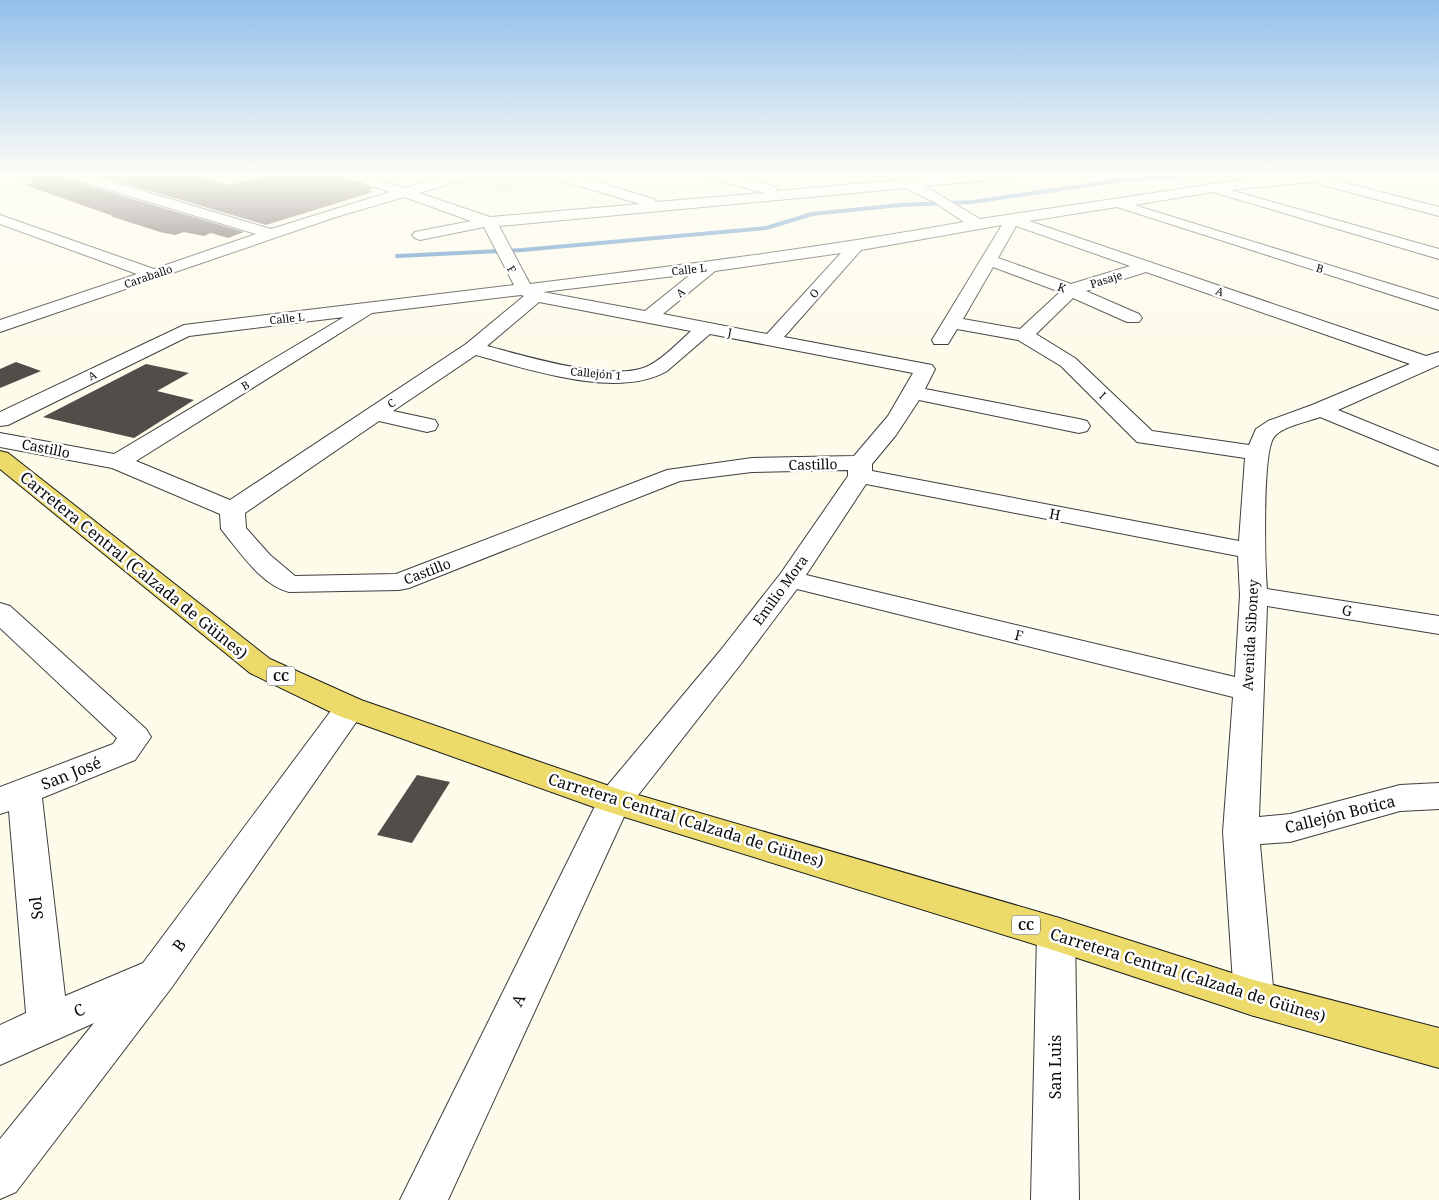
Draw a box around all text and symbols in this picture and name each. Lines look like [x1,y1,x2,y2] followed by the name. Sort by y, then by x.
[671,259,708,279] street label: Calle L
[1314,260,1326,276] street label: B
[122,261,174,291] street label: Caraballo
[504,262,520,276] street label: F
[1088,267,1124,291] street label: Pasaje
[1056,279,1068,295] street label: K
[1214,283,1226,299] street label: A
[672,284,688,300] street label: A
[806,285,822,301] street label: O
[269,308,306,328] street label: Calle L
[726,324,733,340] street label: J
[570,363,622,383] street label: Callejón 1
[85,366,99,383] street label: A
[238,377,252,393] street label: B
[1096,388,1110,402] street label: I
[384,395,398,411] street label: C
[20,434,72,462] street label: Castillo
[788,454,838,474] street label: Castillo
[16,466,252,664] street label: Carretera Central (Calzada de Güines)
[1048,504,1062,524] street label: H
[748,551,812,629] street label: Emilio Mora
[401,553,453,589] street label: Castillo
[1238,579,1262,691] street label: Avenida Siboney
[1341,600,1353,620] street label: G
[1013,625,1025,645] street label: F
[267,666,295,686] road number: CC
[38,751,104,795] street label: San José
[546,768,826,872] street label: Carretera Central (Calzada de Güines)
[1282,790,1398,838] street label: Callejón Botica
[24,895,48,921] street label: Sol
[1012,916,1040,934] road number: CC
[1048,923,1328,1027] street label: Carretera Central (Calzada de Güines)
[167,934,191,956] street label: B
[506,990,531,1010] street label: A
[70,998,88,1022] street label: C
[1044,1035,1066,1099] street label: San Luis

